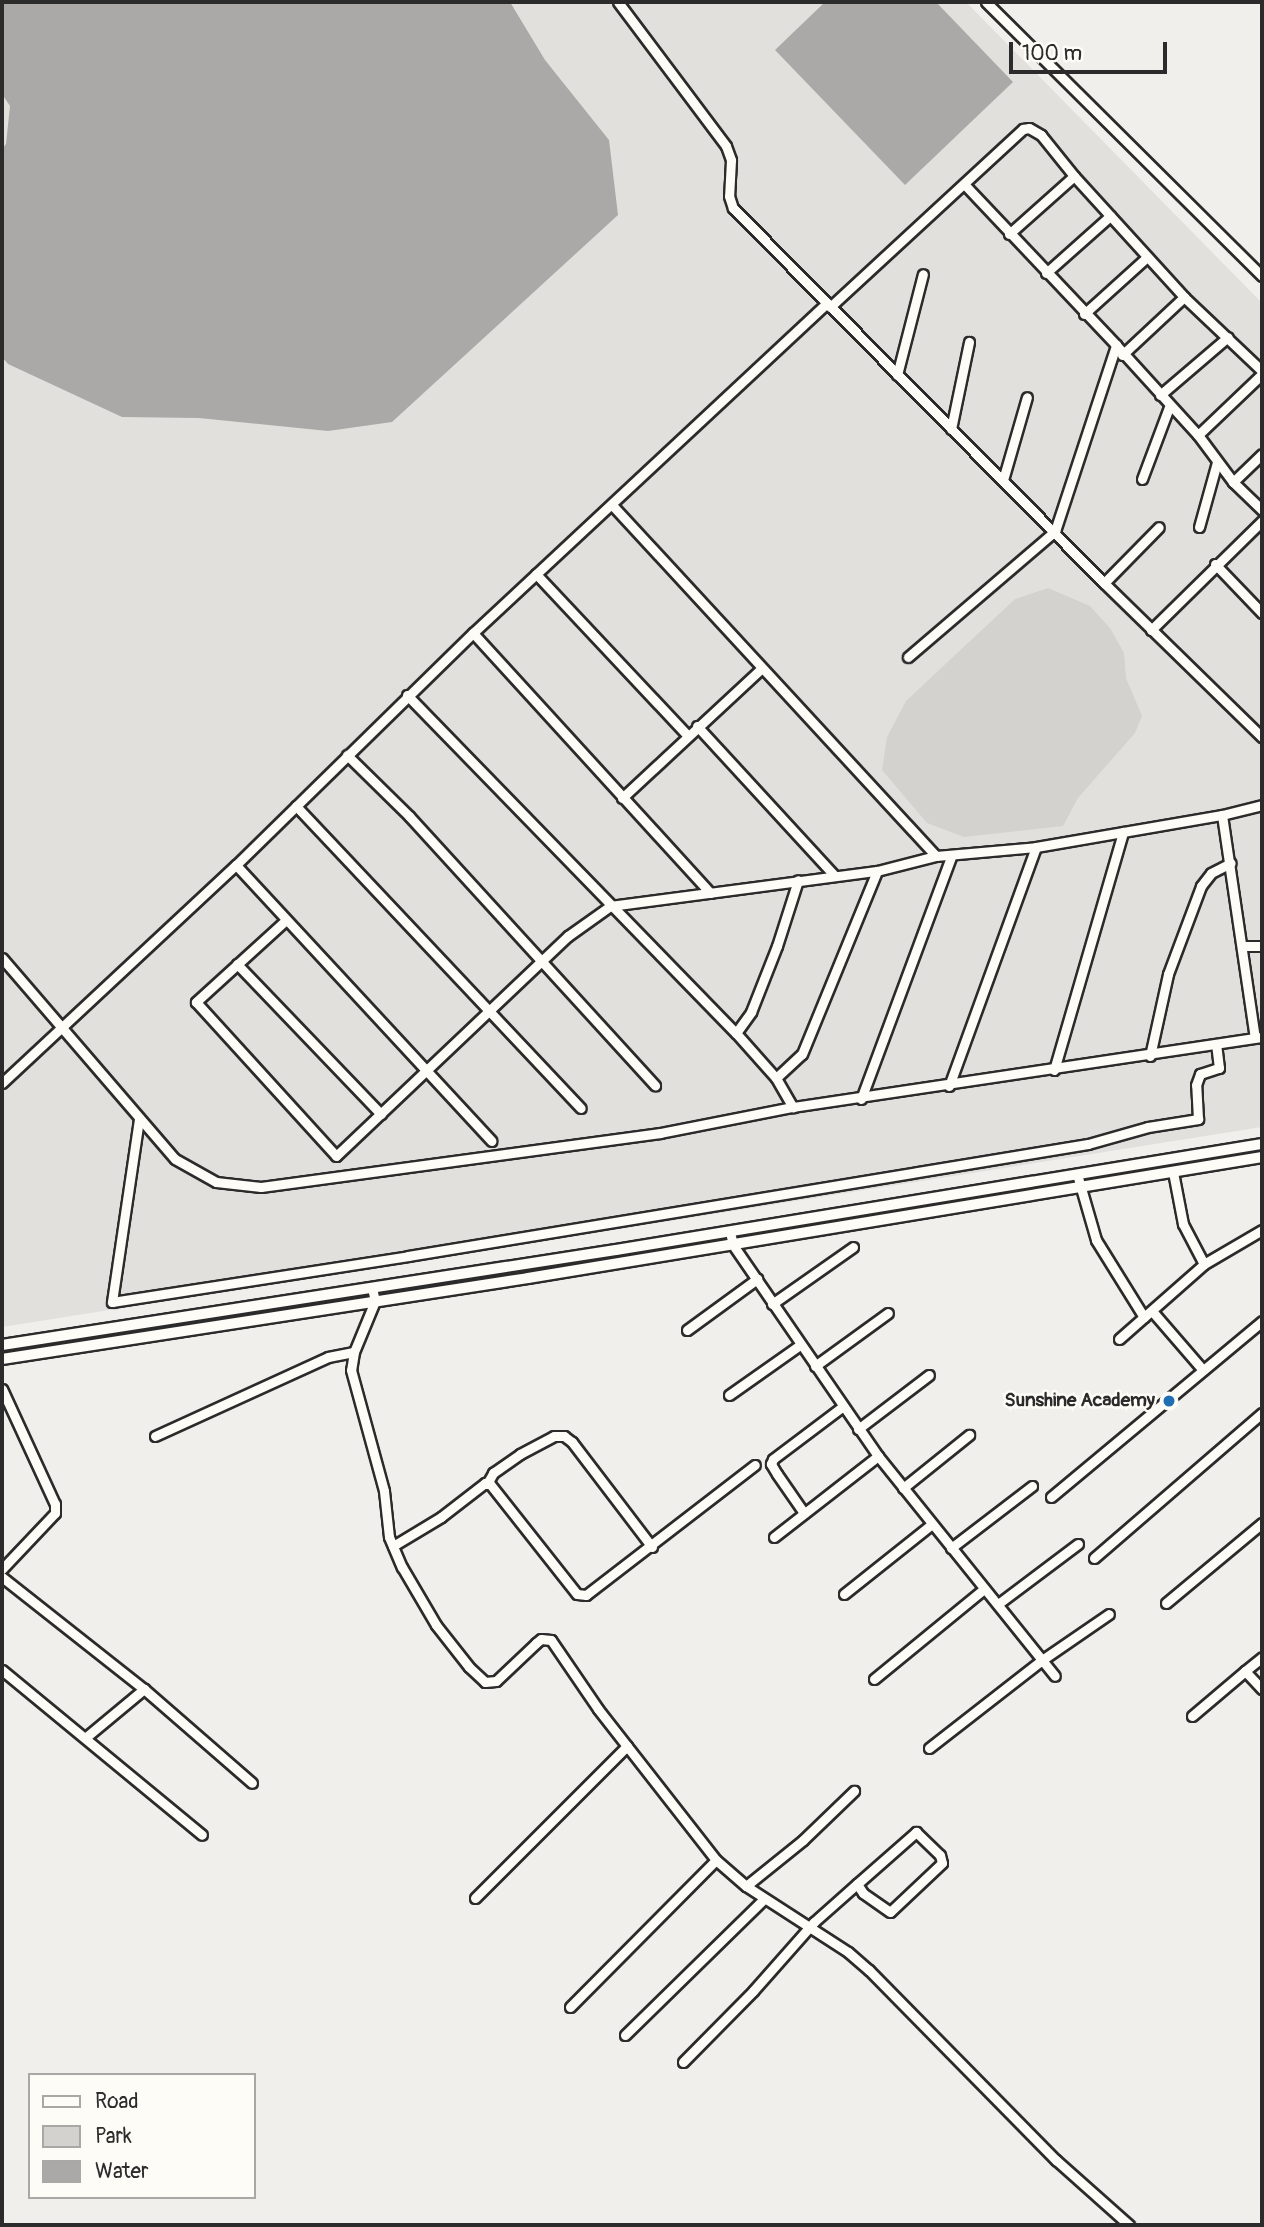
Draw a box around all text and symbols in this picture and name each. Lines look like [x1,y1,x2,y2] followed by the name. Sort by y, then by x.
[1012,28,1170,72] scale bar
[1022,40,1082,67] text: 100 m
[1004,1390,1155,1412] place label: Sunshine Academy
[1161,1393,1177,1409] marker: Sunshine Academy
[28,2073,256,2199] legend
[95,2088,139,2115] text: Road
[95,2123,132,2150] text: Park
[95,2158,148,2185] text: Water

